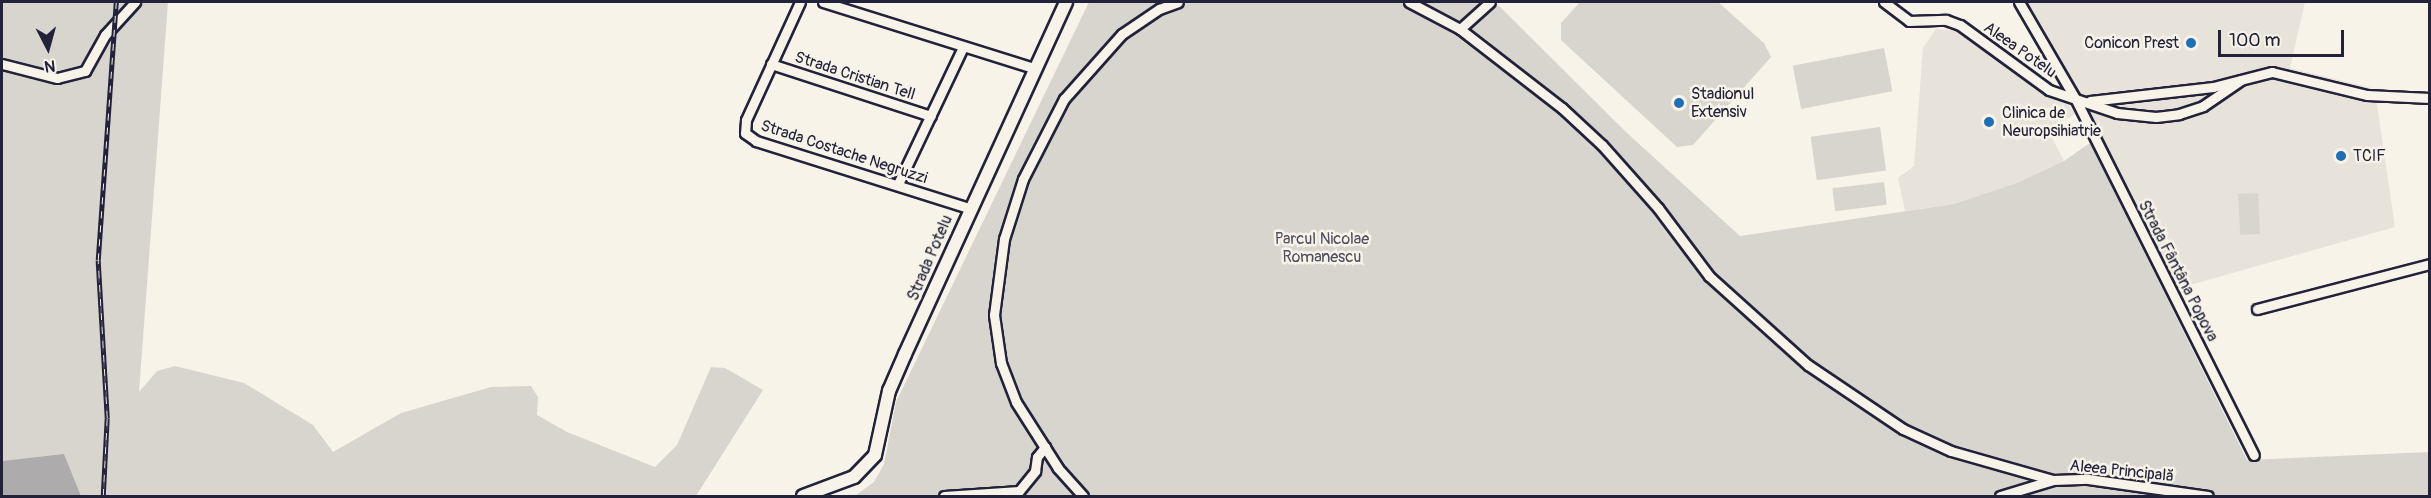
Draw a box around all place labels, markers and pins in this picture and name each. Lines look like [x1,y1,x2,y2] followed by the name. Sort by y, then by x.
[2084,33,2179,53] place label: Conicon Prest
[2184,36,2198,50] marker: Conicon Prest
[1691,84,1754,122] place label: Stadionul Extensiv
[1672,96,1686,110] marker: Stadionul Extensiv
[2002,103,2101,141] place label: Clinica de Neuropsihiatrie
[1980,113,1998,131] marker: Clinica de Neuropsihiatrie
[2353,146,2386,166] place label: TCIF
[2334,149,2348,163] marker: TCIF

